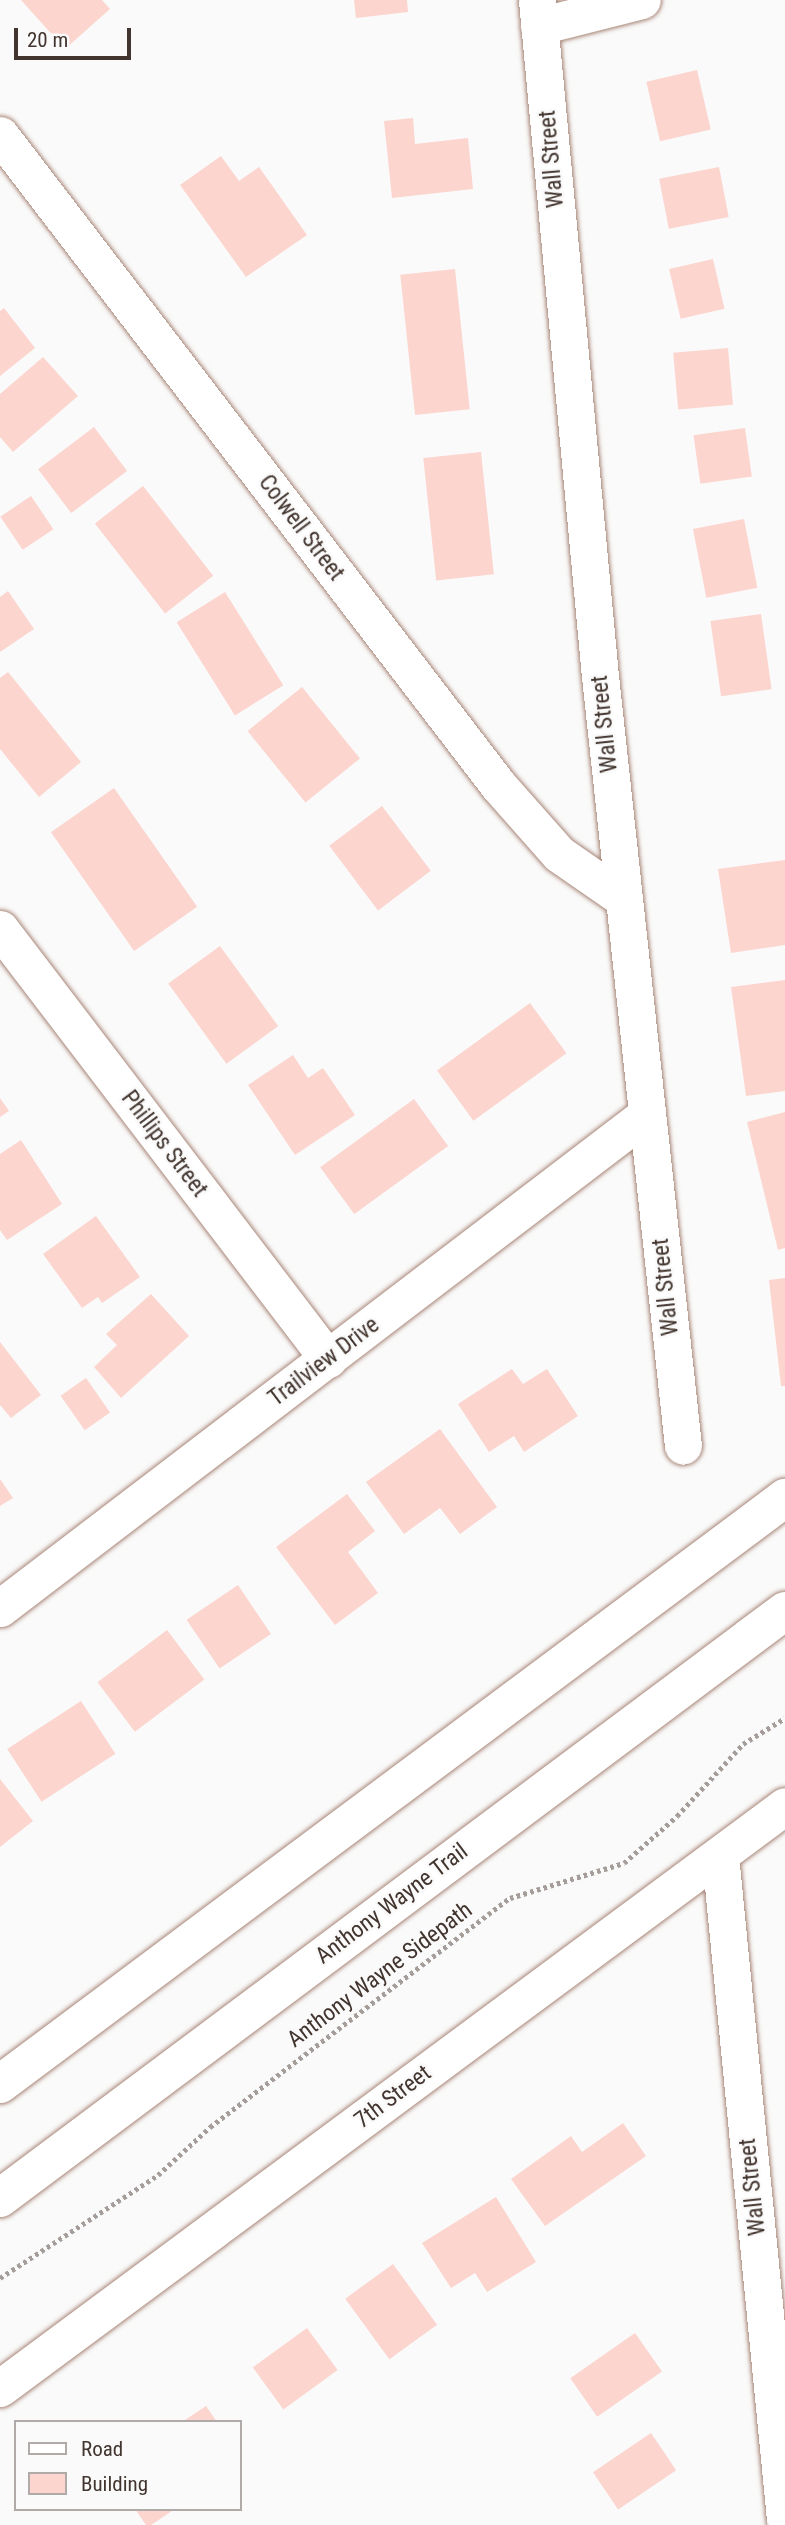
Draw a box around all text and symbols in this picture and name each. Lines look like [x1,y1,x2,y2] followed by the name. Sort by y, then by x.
[18,14,135,58] scale bar
[27,28,68,52] text: 20 m
[534,109,570,209] street label: Wall Street
[252,470,350,586] street label: Colwell Street
[586,674,624,774] street label: Wall Street
[115,1085,213,1203] street label: Phillips Street
[647,1237,685,1337] street label: Wall Street
[263,1311,385,1413] street label: Trailview Drive
[310,1838,474,1970] street label: Anthony Wayne Trail
[282,1896,478,2054] street label: Anthony Wayne Sidepath
[349,2059,437,2135] street label: 7th Street
[734,2137,772,2237] street label: Wall Street
[14,2420,242,2511] legend
[81,2437,123,2461] text: Road
[81,2472,148,2496] text: Building

